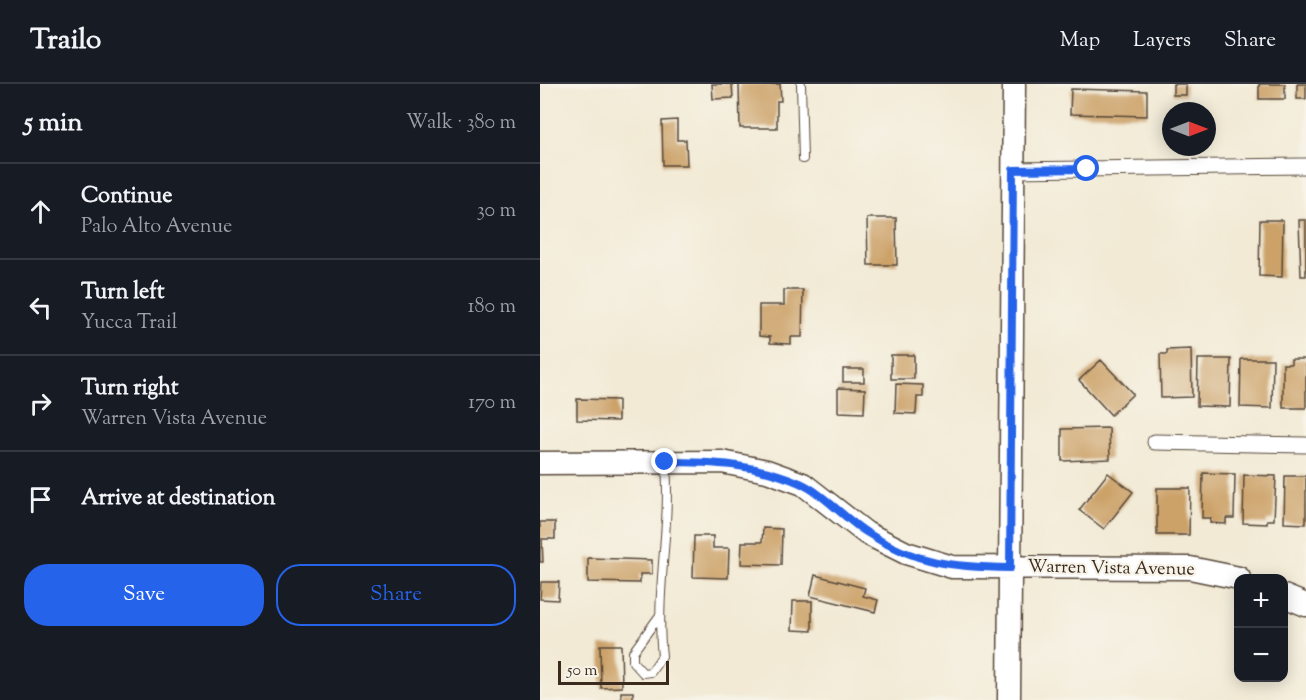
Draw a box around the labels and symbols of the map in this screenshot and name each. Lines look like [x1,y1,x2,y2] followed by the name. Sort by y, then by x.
[1162,102,1216,156] north arrow
[1073,155,1099,181] route start
[651,448,677,474] route end
[1027,555,1195,583] street label: Warren Vista Avenue
[558,658,669,686] scale bar

